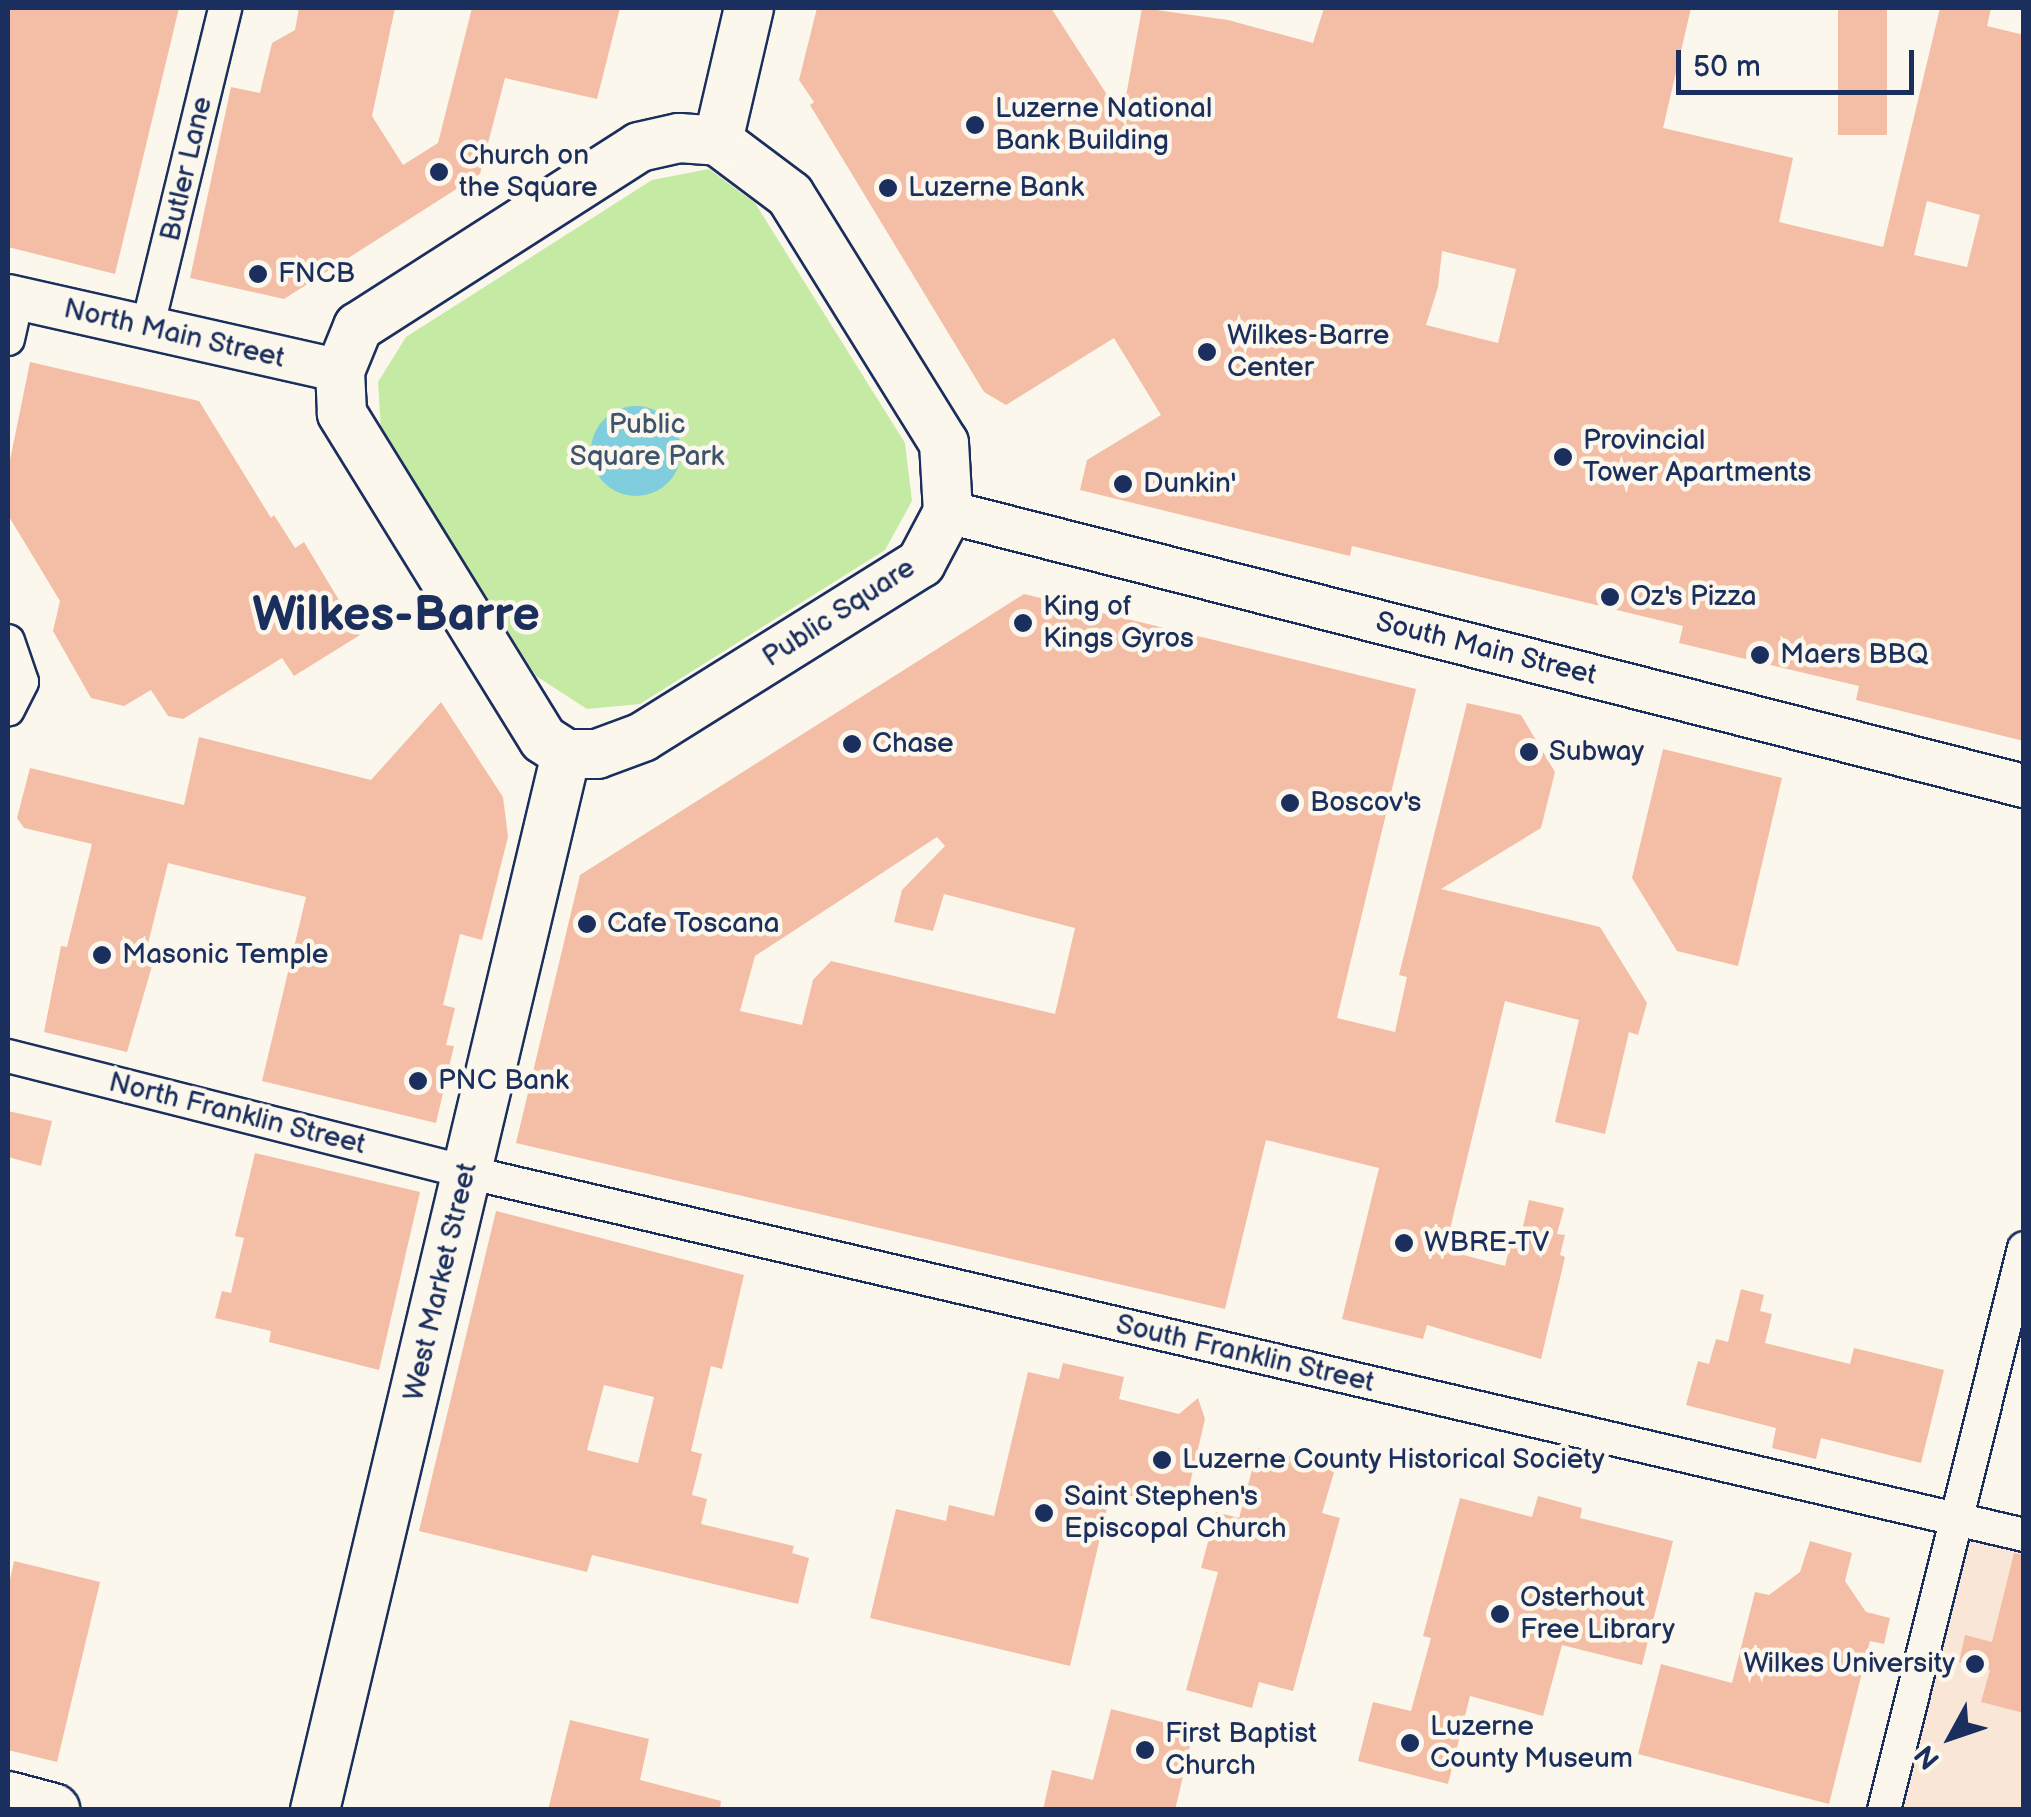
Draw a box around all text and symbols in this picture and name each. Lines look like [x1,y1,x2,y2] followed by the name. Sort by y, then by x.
[1681,30,1918,92] scale bar
[1693,49,1761,85] text: 50 m
[995,92,1212,158] place label: Luzerne National Bank Building
[154,94,220,244] street label: Butler Lane
[964,114,986,136] marker: Luzerne National Bank Building
[459,139,598,205] place label: Church on the Square
[428,161,450,183] marker: Church on the Square
[908,171,1084,205] place label: Luzerne Bank
[877,177,899,199] marker: Luzerne Bank
[278,257,355,291] place label: FNCB
[247,263,269,285] marker: FNCB
[60,292,288,376] street label: North Main Street
[1227,319,1389,385] place label: Wilkes-Barre Center
[1196,341,1218,363] marker: Wilkes-Barre Center
[570,408,724,474] park label: Public Square Park
[1583,424,1811,490] place label: Provincial Tower Apartments
[1552,446,1574,468] marker: Provincial Tower Apartments
[1143,467,1237,501] place label: Dunkin'
[1112,473,1134,495] marker: Dunkin'
[756,551,922,675] street label: Public Square
[1630,580,1757,614] place label: Oz's Pizza
[1599,586,1621,608] marker: Oz's Pizza
[252,587,540,645] district label: Wilkes-Barre
[1043,590,1194,656] place label: King of Kings Gyros
[1372,605,1600,693] street label: South Main Street
[1012,612,1034,634] marker: King of Kings Gyros
[1780,638,1928,672] place label: Maers BBQ
[1749,644,1771,666] marker: Maers BBQ
[872,727,954,761] place label: Chase
[841,733,863,755] marker: Chase
[1549,735,1644,769] place label: Subway
[1518,741,1540,763] marker: Subway
[1310,786,1421,820] place label: Boscov's
[1279,792,1301,814] marker: Boscov's
[607,907,781,941] place label: Cafe Toscana
[576,913,598,935] marker: Cafe Toscana
[122,938,329,972] place label: Masonic Temple
[91,944,113,966] marker: Masonic Temple
[438,1064,569,1098] place label: PNC Bank
[105,1066,369,1162] street label: North Franklin Street
[407,1070,429,1092] marker: PNC Bank
[397,1160,485,1404] street label: West Market Street
[1424,1226,1549,1260] place label: WBRE-TV
[1393,1232,1415,1254] marker: WBRE-TV
[1112,1308,1378,1400] street label: South Franklin Street
[1182,1443,1607,1477] place label: Luzerne County Historical Society
[1151,1449,1173,1471] marker: Luzerne County Historical Society
[1064,1480,1287,1546] place label: Saint Stephen's Episcopal Church
[1033,1502,1055,1524] marker: Saint Stephen's Episcopal Church
[1520,1581,1675,1647] place label: Osterhout Free Library
[1489,1603,1511,1625] marker: Osterhout Free Library
[1743,1647,1955,1681] place label: Wilkes University
[1964,1653,1986,1675] marker: Wilkes University
[1901,1687,2001,1787] north arrow
[1430,1710,1635,1776] place label: Luzerne County Museum
[1165,1717,1317,1783] place label: First Baptist Church
[1399,1732,1421,1754] marker: Luzerne County Museum
[1908,1738,1947,1775] text: N
[1134,1739,1156,1761] marker: First Baptist Church

